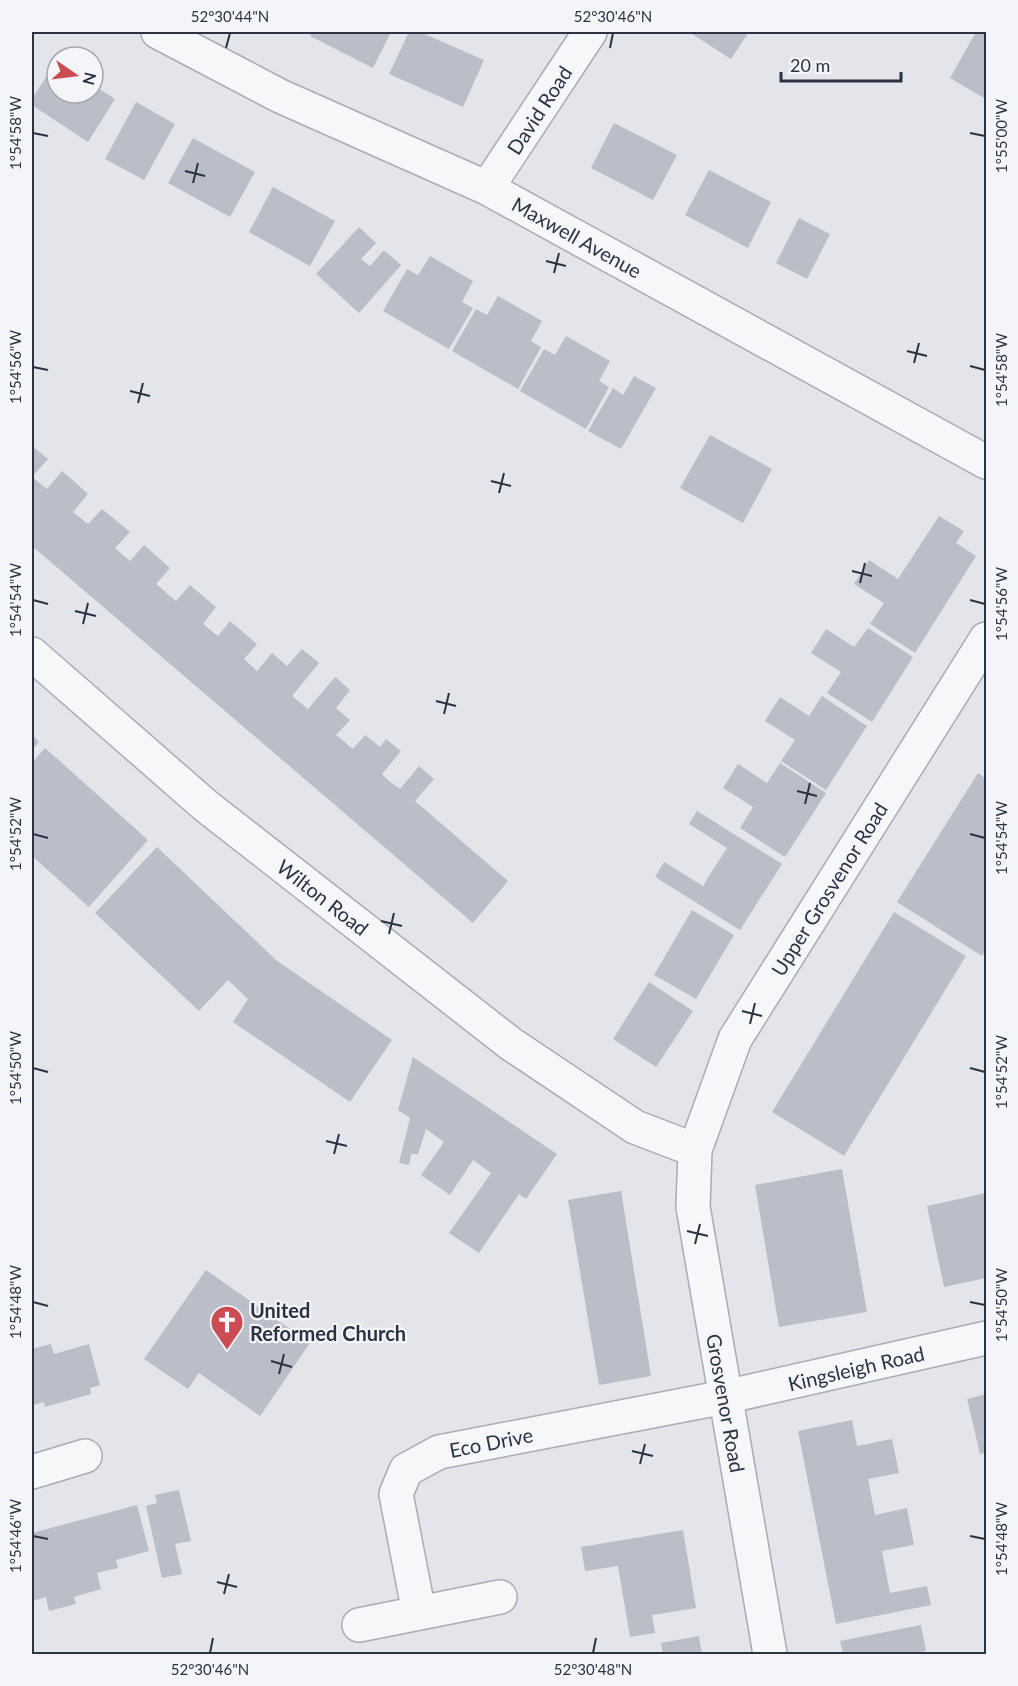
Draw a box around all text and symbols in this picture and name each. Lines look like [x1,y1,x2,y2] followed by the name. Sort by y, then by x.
[191,7,269,25] text: 52°30'44"N
[574,7,652,25] text: 52°30'46"N
[45,45,105,105] north arrow
[781,45,901,83] scale bar
[790,54,830,76] text: 20 m
[502,61,576,159] street label: David Road
[79,70,101,87] text: N
[6,96,24,170] text: 1°54'58"W
[992,99,1010,173] text: 1°55'00"W
[508,191,646,283] street label: Maxwell Avenue
[6,330,24,404] text: 1°54'56"W
[992,333,1010,407] text: 1°54'58"W
[6,563,24,637] text: 1°54'54"W
[992,567,1010,641] text: 1°54'56"W
[6,797,24,871] text: 1°54'52"W
[766,798,892,980] street label: Upper Grosvenor Road
[992,801,1010,875] text: 1°54'54"W
[273,854,373,940] street label: Wilton Road
[6,1031,24,1105] text: 1°54'50"W
[992,1035,1010,1109] text: 1°54'52"W
[6,1265,24,1339] text: 1°54'48"W
[992,1268,1010,1342] text: 1°54'50"W
[250,1298,406,1345] place label: United Reformed Church
[209,1304,245,1351] church icon: United Reformed Church
[702,1332,750,1474] street label: Grosvenor Road
[785,1341,927,1395] street label: Kingsleigh Road
[447,1422,535,1462] street label: Eco Drive
[6,1499,24,1573] text: 1°54'46"W
[992,1502,1010,1576] text: 1°54'48"W
[171,1660,249,1678] text: 52°30'46"N
[554,1660,632,1678] text: 52°30'48"N

